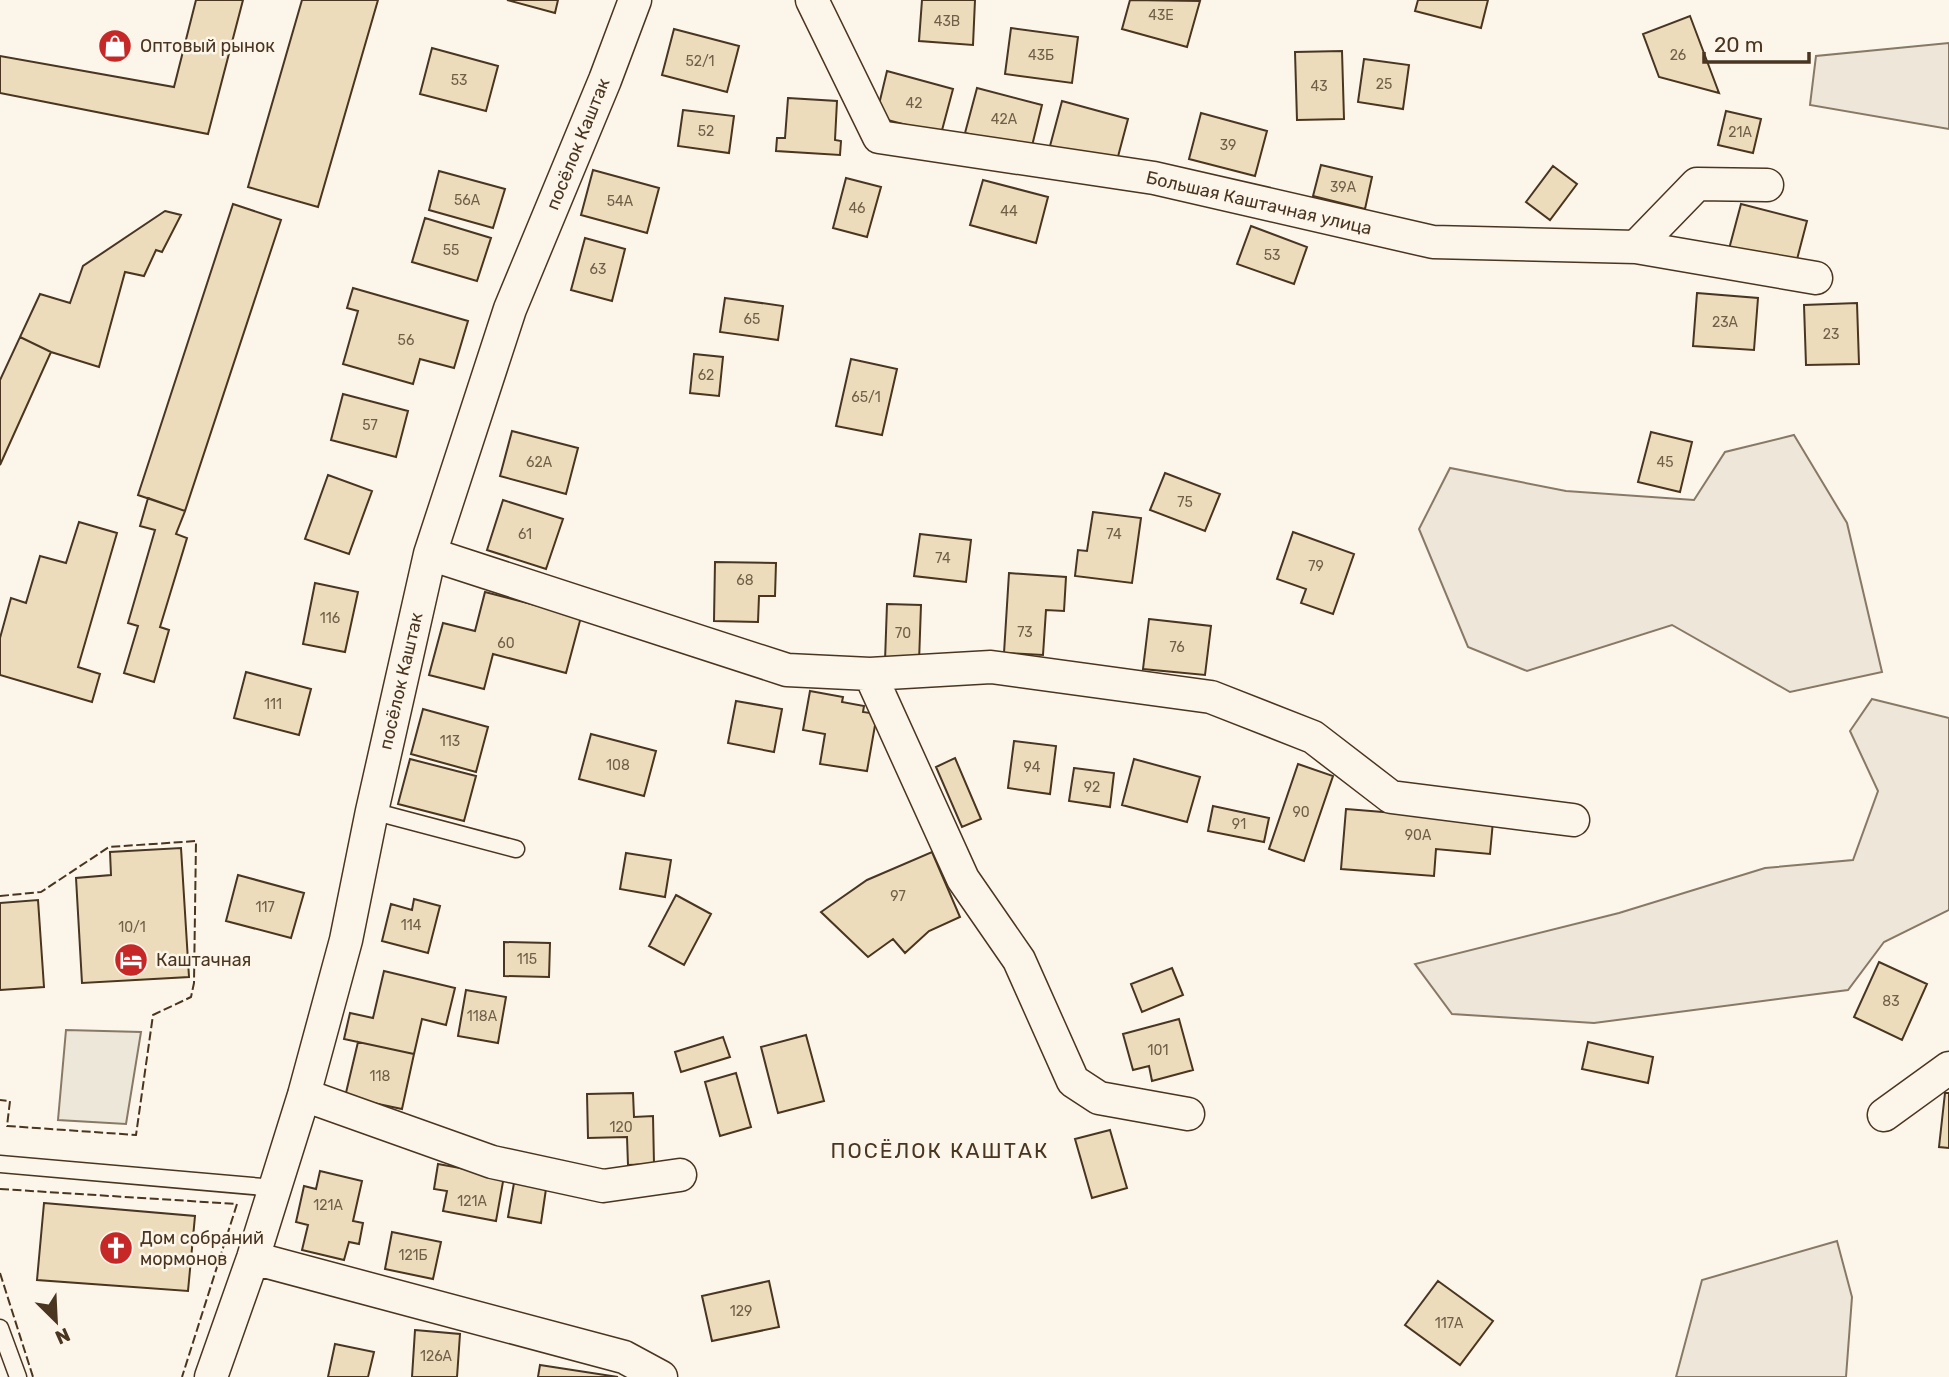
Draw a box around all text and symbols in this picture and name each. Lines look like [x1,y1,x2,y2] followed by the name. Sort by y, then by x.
[1148,7,1174,24] house number: 43Е
[934,13,960,30] house number: 43В
[1704,21,1809,65] scale bar
[96,27,134,65] shop icon: Оптовый рынок
[1714,32,1763,57] text: 20 m
[140,35,275,57] place label: Оптовый рынок
[1028,47,1054,64] house number: 43Б
[1670,47,1686,64] house number: 26
[685,53,715,70] house number: 52/1
[451,72,467,89] house number: 53
[542,75,615,213] street label: посёлок Каштак
[1376,76,1392,93] house number: 25
[1310,78,1328,95] house number: 43
[906,95,922,112] house number: 42
[991,111,1018,128] house number: 42А
[698,123,714,140] house number: 52
[1728,124,1752,141] house number: 21А
[1220,137,1236,154] house number: 39
[1144,166,1374,240] street label: Большая Каштачная улица
[1330,179,1357,196] house number: 39А
[454,192,481,209] house number: 56А
[607,193,634,210] house number: 54А
[848,200,866,217] house number: 46
[1000,203,1018,220] house number: 44
[443,242,459,259] house number: 55
[1264,247,1280,264] house number: 53
[590,261,606,278] house number: 63
[744,311,760,328] house number: 65
[1712,314,1739,331] house number: 23А
[1823,326,1839,343] house number: 23
[398,332,414,349] house number: 56
[698,367,714,384] house number: 62
[851,389,881,406] house number: 65/1
[362,417,378,434] house number: 57
[526,454,553,471] house number: 62А
[1656,454,1674,471] house number: 45
[1177,494,1193,511] house number: 75
[518,526,532,543] house number: 61
[1106,526,1122,543] house number: 74
[935,550,951,567] house number: 74
[1308,558,1324,575] house number: 79
[736,572,754,589] house number: 68
[320,610,340,627] house number: 116
[375,610,428,752] street label: посёлок Каштак
[1017,624,1033,641] house number: 73
[895,625,911,642] house number: 70
[497,635,515,652] house number: 60
[1169,639,1185,656] house number: 76
[264,696,282,713] house number: 111
[440,733,460,750] house number: 113
[606,757,630,774] house number: 108
[1024,759,1041,776] house number: 94
[1084,779,1100,796] house number: 92
[1292,804,1310,821] house number: 90
[1232,816,1246,833] house number: 91
[1405,827,1432,844] house number: 90А
[890,888,906,905] house number: 97
[255,899,275,916] house number: 117
[401,917,422,934] house number: 114
[118,919,146,936] house number: 10/1
[112,941,150,979] hotel icon: Каштачная
[156,949,251,971] place label: Каштачная
[517,951,537,968] house number: 115
[1882,993,1900,1010] house number: 83
[467,1008,498,1025] house number: 118А
[1148,1042,1168,1059] house number: 101
[370,1068,391,1085] house number: 118
[609,1119,633,1136] house number: 120
[831,1138,1049,1163] district label: ПОСЁЛОК КАШТАК
[457,1193,487,1210] house number: 121А
[313,1197,343,1214] house number: 121А
[140,1227,264,1270] place label: Дом собраний мормонов
[97,1229,135,1267] church icon: Дом собраний мормонов
[398,1247,428,1264] house number: 121Б
[21,1286,91,1356] north arrow
[730,1303,752,1320] house number: 129
[1435,1315,1464,1332] house number: 117А
[52,1323,74,1349] text: N
[420,1348,453,1365] house number: 126А

